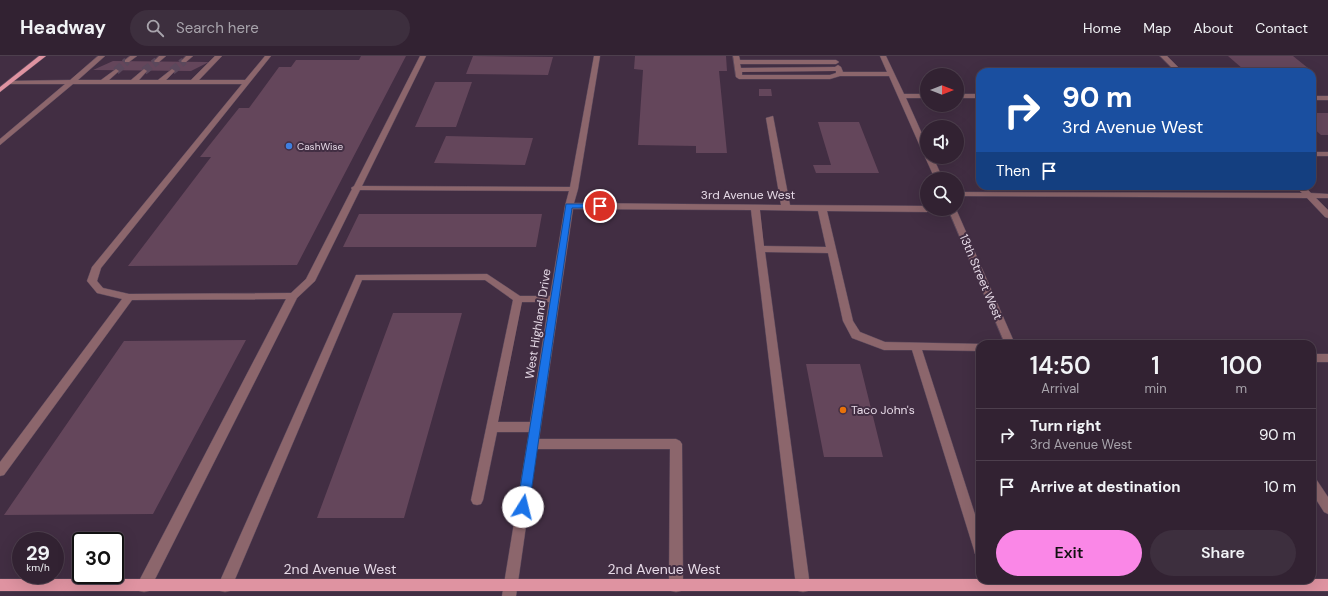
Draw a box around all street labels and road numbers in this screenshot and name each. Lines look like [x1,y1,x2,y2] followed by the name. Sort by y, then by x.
[701,187,795,203] street label: 3rd Avenue West
[956,232,1006,322] street label: 13th Street West
[521,268,555,380] street label: West Highland Drive
[284,560,396,578] street label: 2nd Avenue West
[608,560,720,578] street label: 2nd Avenue West

